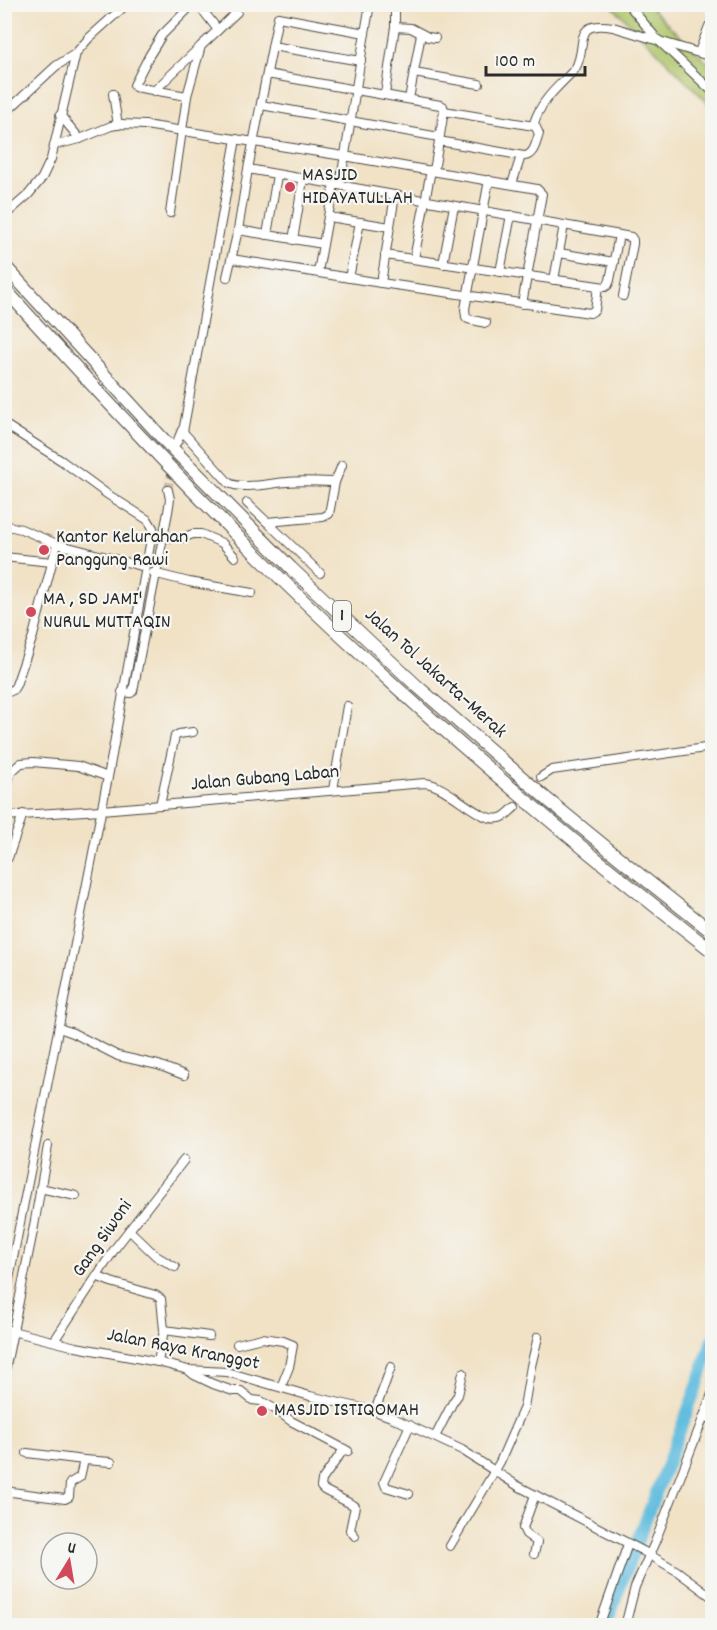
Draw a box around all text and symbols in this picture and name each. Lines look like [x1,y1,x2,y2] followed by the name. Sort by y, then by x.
[486,39,585,77] scale bar
[495,50,535,75] text: 100 m
[302,162,413,213] place label: MASJID HIDAYATULLAH
[283,180,297,194] marker: MASJID HIDAYATULLAH
[56,524,188,575] place label: Kantor Kelurahan Panggung Rawi
[37,543,51,557] marker: Kantor Kelurahan Panggung Rawi
[43,586,171,637] place label: MA , SD JAMI' NURUL MUTTAQIN
[333,601,351,631] road number: 1
[358,602,512,746] street label: Jalan Tol Jakarta–Merak
[24,605,38,619] marker: MA , SD JAMI' NURUL MUTTAQIN
[190,759,340,799] street label: Jalan Gubang Laban
[66,1194,140,1284] street label: Gang Siwoni
[104,1321,262,1379] street label: Jalan Raya Kranggot
[274,1397,419,1425] place label: MASJID ISTIQOMAH
[255,1404,269,1418] marker: MASJID ISTIQOMAH
[39,1531,99,1591] north arrow
[65,1537,78,1561] text: U

